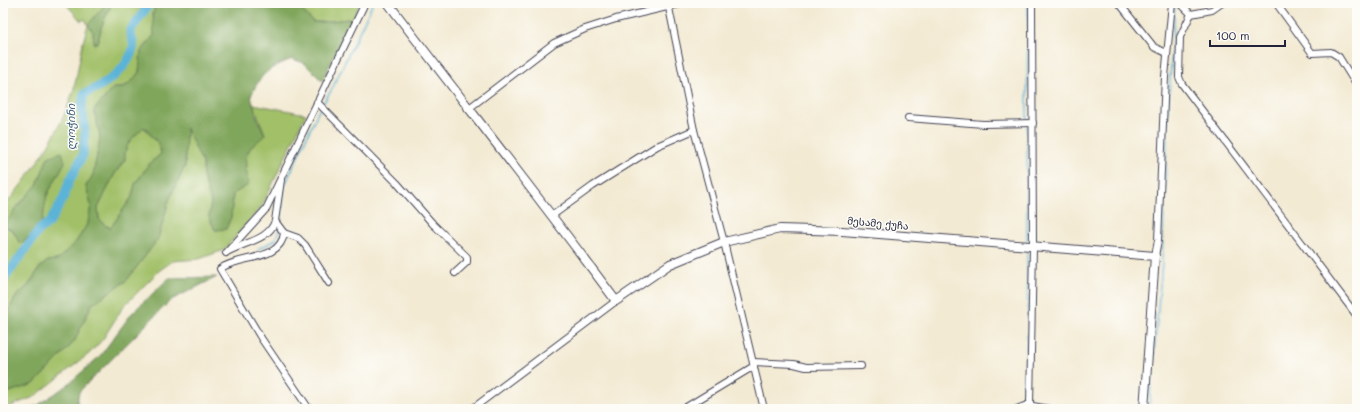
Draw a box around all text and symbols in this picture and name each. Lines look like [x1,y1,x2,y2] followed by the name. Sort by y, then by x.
[1210,22,1285,48] scale bar
[1216,27,1250,43] text: 100 m
[63,103,78,150] water label: ლოჭინი
[847,213,909,233] street label: მესამე ქუჩა

